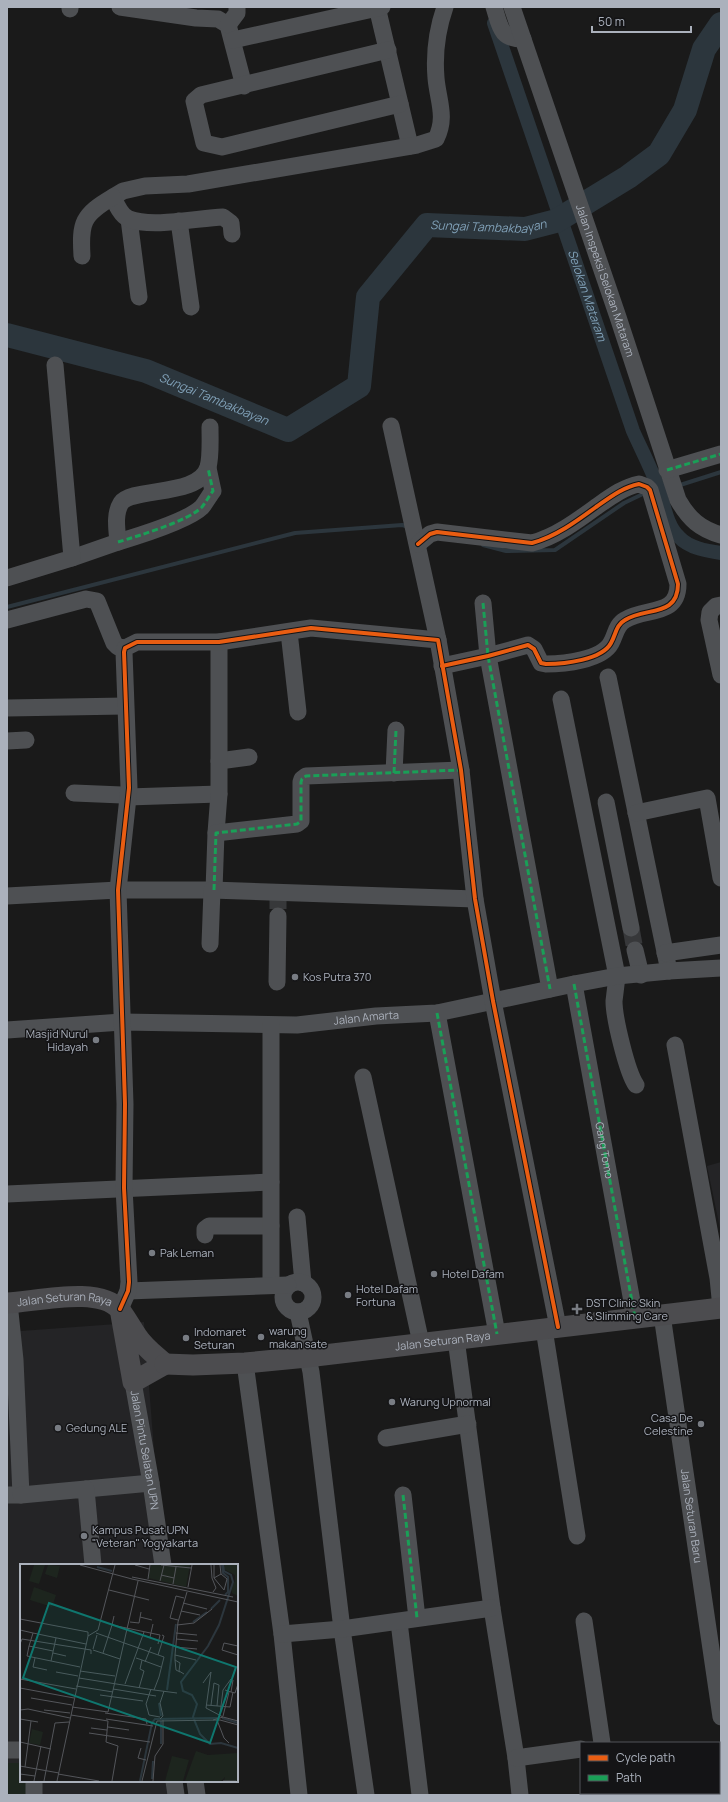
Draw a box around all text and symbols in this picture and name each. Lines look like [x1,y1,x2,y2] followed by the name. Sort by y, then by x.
[592,8,691,34] scale bar
[598,13,625,30] text: 50 m
[573,203,637,359] street label: Jalan Inspeksi Selokan Mataram
[430,215,549,237] water label: Sungai Tambakbayan
[565,248,609,344] water label: Selokan Mataram
[157,368,272,429] water label: Sungai Tambakbayan
[303,969,371,984] place label: Kos Putra 370
[290,972,300,982] marker: Kos Putra 370
[333,1007,399,1028] street label: Jalan Amarta
[26,1026,88,1054] place label: Masjid Nurul Hidayah
[91,1035,101,1045] marker: Masjid Nurul Hidayah
[592,1121,617,1180] street label: Gang Tomo
[160,1245,214,1260] place label: Pak Leman
[147,1248,157,1258] marker: Pak Leman
[442,1266,504,1281] place label: Hotel Dafam
[429,1269,439,1279] marker: Hotel Dafam
[356,1281,418,1309] place label: Hotel Dafam Fortuna
[16,1288,115,1309] street label: Jalan Seturan Raya
[343,1290,353,1300] marker: Hotel Dafam Fortuna
[586,1295,669,1323] place label: DST Clinic Skin & Slimming Care
[571,1303,583,1315] marker: DST Clinic Skin & Slimming Care
[269,1323,328,1351] place label: warung makan sate
[194,1324,246,1352] place label: Indomaret Seturan
[394,1327,491,1354] street label: Jalan Seturan Raya
[256,1332,266,1342] marker: warung makan sate
[181,1333,191,1343] marker: Indomaret Seturan
[128,1389,163,1511] street label: Jalan Pintu Selatan UPN
[400,1394,491,1409] place label: Warung Upnormal
[387,1397,397,1407] marker: Warung Upnormal
[644,1410,694,1438] place label: Casa De Celestine
[696,1419,706,1429] marker: Casa De Celestine
[66,1420,127,1435] place label: Gedung ALE
[53,1423,63,1433] marker: Gedung ALE
[678,1468,706,1564] street label: Jalan Seturan Baru
[92,1522,198,1550] place label: Kampus Pusat UPN "Veteran" Yogyakarta
[79,1531,89,1541] marker: Kampus Pusat UPN "Veteran" Yogyakarta
[20,1564,238,1782] inset map
[580,1742,720,1794] legend
[616,1749,675,1766] text: Cycle path
[616,1769,642,1786] text: Path

